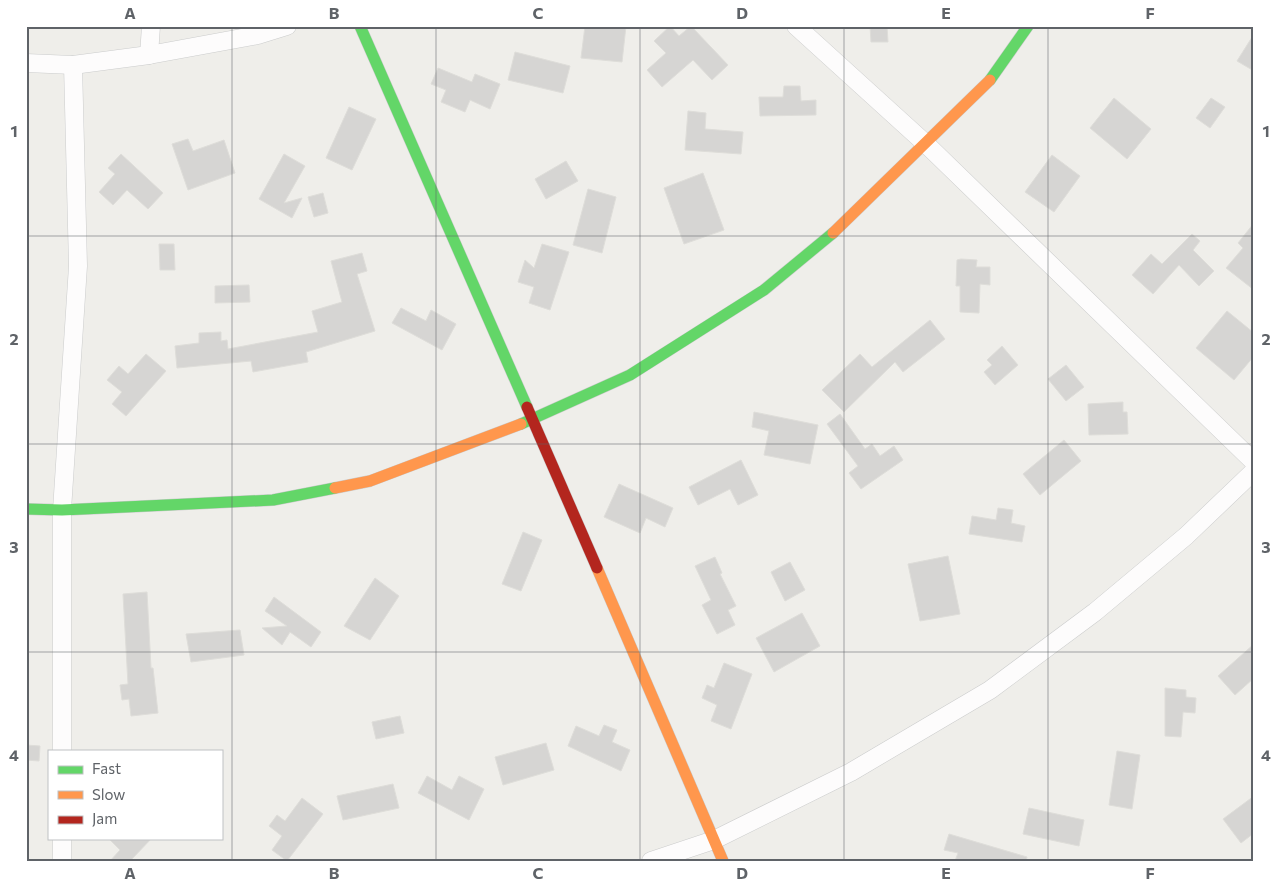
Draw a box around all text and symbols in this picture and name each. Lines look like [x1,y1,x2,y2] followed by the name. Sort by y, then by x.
[124,3,136,22] text: A
[329,3,340,22] text: B
[533,3,544,22] text: C
[736,3,748,22] text: D
[941,3,951,22] text: E
[1145,3,1155,22] text: F
[10,121,18,140] text: 1
[1262,121,1270,140] text: 1
[9,329,19,348] text: 2
[1261,329,1271,348] text: 2
[9,537,19,556] text: 3
[1261,537,1271,556] text: 3
[9,745,19,764] text: 4
[1261,745,1271,764] text: 4
[48,750,222,840] legend
[92,759,121,777] text: Fast
[92,785,125,803] text: Slow
[92,809,117,827] text: Jam
[124,863,136,882] text: A
[329,863,340,882] text: B
[533,863,544,882] text: C
[736,863,748,882] text: D
[941,863,951,882] text: E
[1145,863,1155,882] text: F

